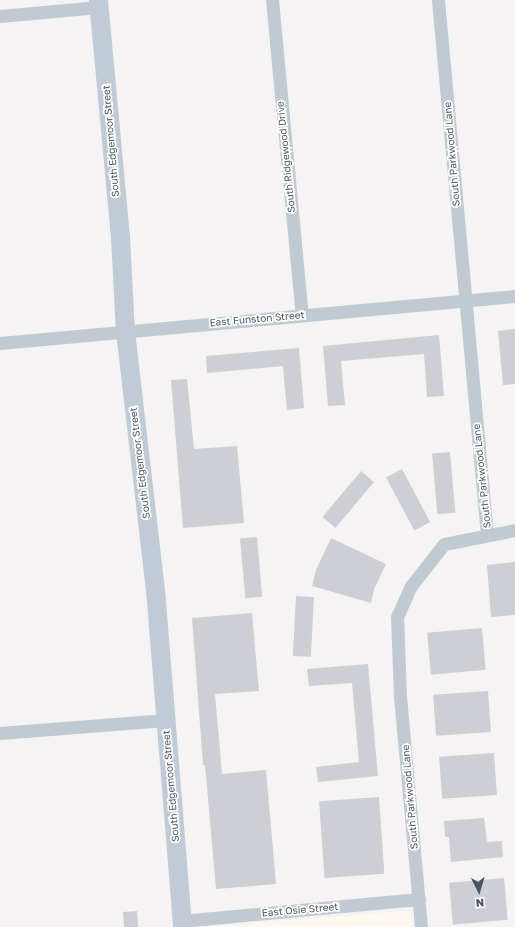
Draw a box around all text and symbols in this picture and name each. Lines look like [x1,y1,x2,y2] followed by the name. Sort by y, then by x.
[100,85,122,197] street label: South Edgemoor Street
[274,101,298,213] street label: South Ridgewood Drive
[441,101,463,207] street label: South Parkwood Lane
[209,309,305,329] street label: East Funston Street
[127,407,153,519] street label: South Edgemoor Street
[471,423,493,529] street label: South Parkwood Lane
[160,730,182,842] street label: South Edgemoor Street
[399,744,421,850] street label: South Parkwood Lane
[459,871,499,911] north arrow
[475,897,485,910] text: N
[261,901,339,919] street label: East Osie Street

